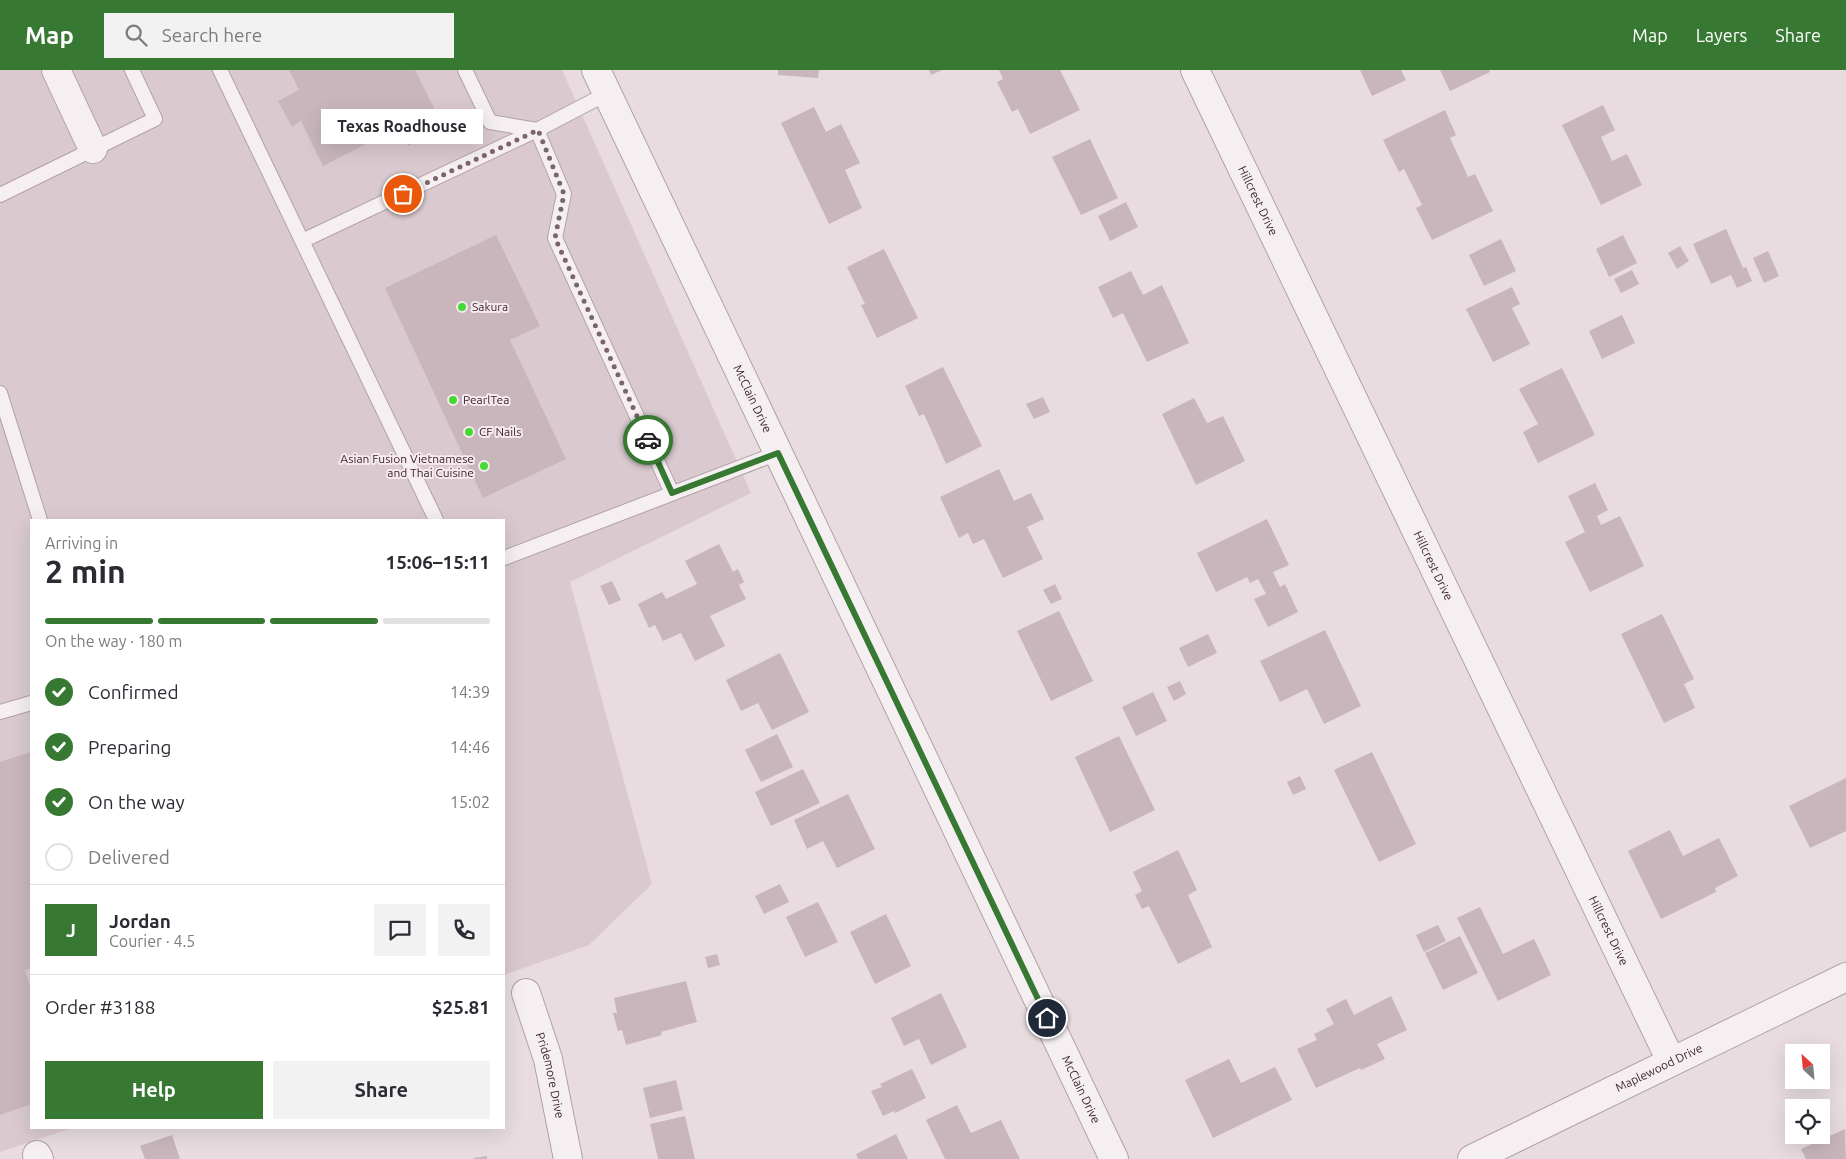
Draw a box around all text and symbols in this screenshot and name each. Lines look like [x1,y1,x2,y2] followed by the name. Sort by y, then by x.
[104,13,454,58] search box
[122,21,150,49] icon: search
[25,22,74,49] text: Map
[162,24,262,46] text: Search here
[1632,25,1668,45] text: Map
[1696,25,1747,45] text: Layers
[1775,25,1821,45] text: Share
[322,109,484,144] callout: Texas Roadhouse
[337,117,467,135] text: Texas Roadhouse
[1236,164,1280,237] street label: Hillcrest Drive
[382,173,424,215] pin
[389,180,417,208] icon: bag
[472,300,508,313] place label: Sakura
[456,301,468,313] marker: Sakura
[731,362,775,435] street label: McClain Drive
[463,393,509,406] place label: PearlTea
[447,394,459,406] marker: PearlTea
[623,415,673,465] courier
[479,425,521,438] place label: CF Nails
[463,426,475,438] marker: CF Nails
[634,426,662,454] icon: car
[340,452,474,479] place label: Asian Fusion Vietnamese and Thai Cuisine
[478,460,490,472] marker: Asian Fusion Vietnamese and Thai Cuisine
[1411,529,1456,602] street label: Hillcrest Drive
[45,534,118,552] text: Arriving in
[385,551,490,573] text: 15:06–15:11
[45,553,126,589] text: 2 min
[45,632,182,650] text: On the way · 180 m
[45,678,73,706] icon: check
[88,681,179,703] text: Confirmed
[450,683,490,701] text: 14:39
[45,733,73,761] icon: check
[88,736,172,758] text: Preparing
[450,738,490,756] text: 14:46
[45,788,73,816] icon: check
[88,791,185,813] text: On the way
[450,793,490,811] text: 15:02
[88,846,170,868] text: Delivered
[1587,894,1631,967] street label: Hillcrest Drive
[374,904,426,956] button: chat
[438,904,490,956] button: phone
[109,910,171,932] text: Jordan
[66,919,76,941] text: J
[109,932,195,950] text: Courier · 4.5
[45,996,155,1018] text: Order #3188
[432,996,490,1018] text: $25.81
[1026,997,1068,1039] pin
[1033,1004,1061,1032] icon: home
[534,1031,567,1119] street label: Pridemore Drive
[1613,1041,1704,1094] street label: Maplewood Drive
[1785,1044,1830,1089] north arrow
[1785,1044,1830,1144] map controls
[1060,1053,1103,1125] street label: McClain Drive
[45,1061,263,1119] button: Help
[273,1061,490,1119] button: Share
[1785,1099,1830,1144] button: locate

